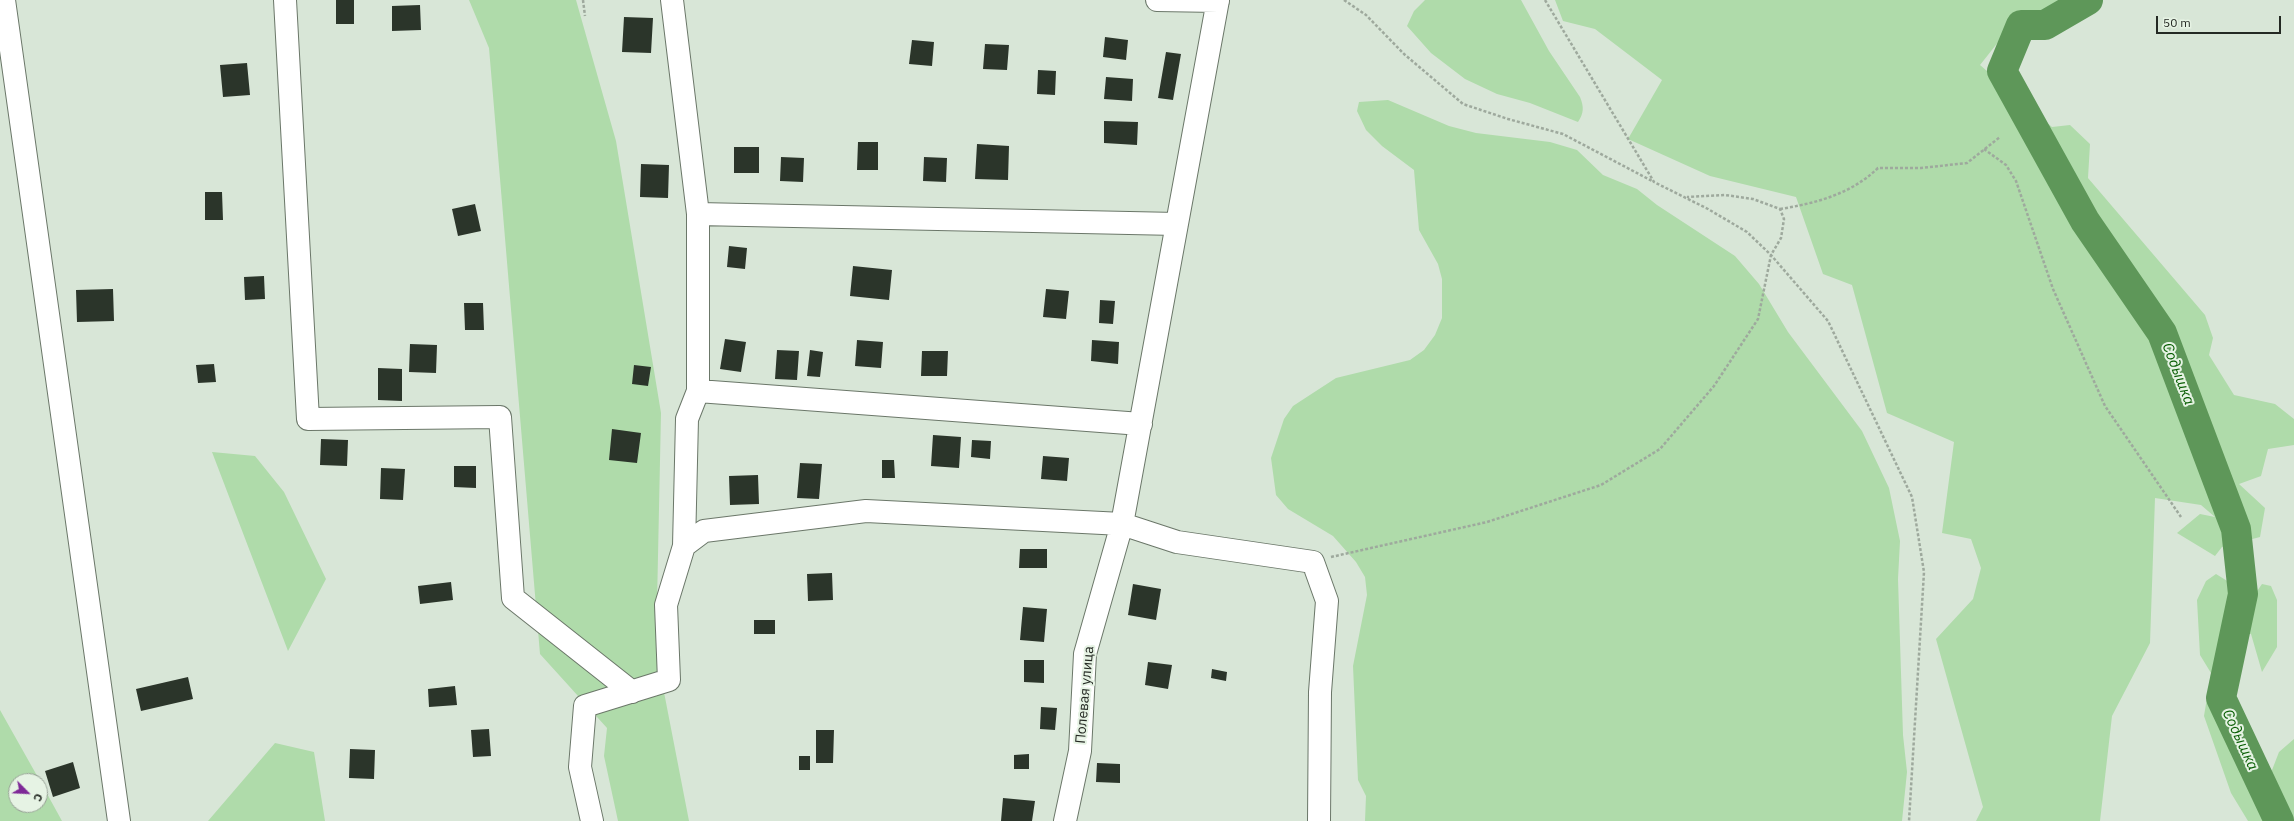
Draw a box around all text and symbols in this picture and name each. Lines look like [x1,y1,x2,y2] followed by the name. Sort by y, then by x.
[2158,8,2283,34] scale bar
[2163,15,2191,30] text: 50 m
[2158,340,2198,408] water label: Содышка
[1072,646,1098,744] street label: Полевая улица
[2218,707,2262,773] water label: Содышка
[8,773,48,813] north arrow
[30,791,46,804] text: С

